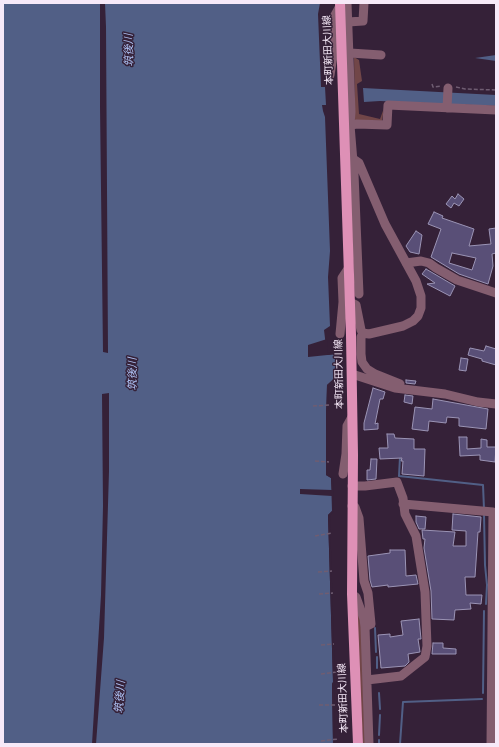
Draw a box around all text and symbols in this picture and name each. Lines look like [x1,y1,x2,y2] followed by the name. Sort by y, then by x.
[322,15,336,85] street label: 本町新田大川線
[123,33,137,67] water label: 筑後川
[333,339,347,409] street label: 本町新田大川線
[127,358,141,390] water label: 筑後川
[337,663,351,733] street label: 本町新田大川線
[113,680,129,714] water label: 筑後川

